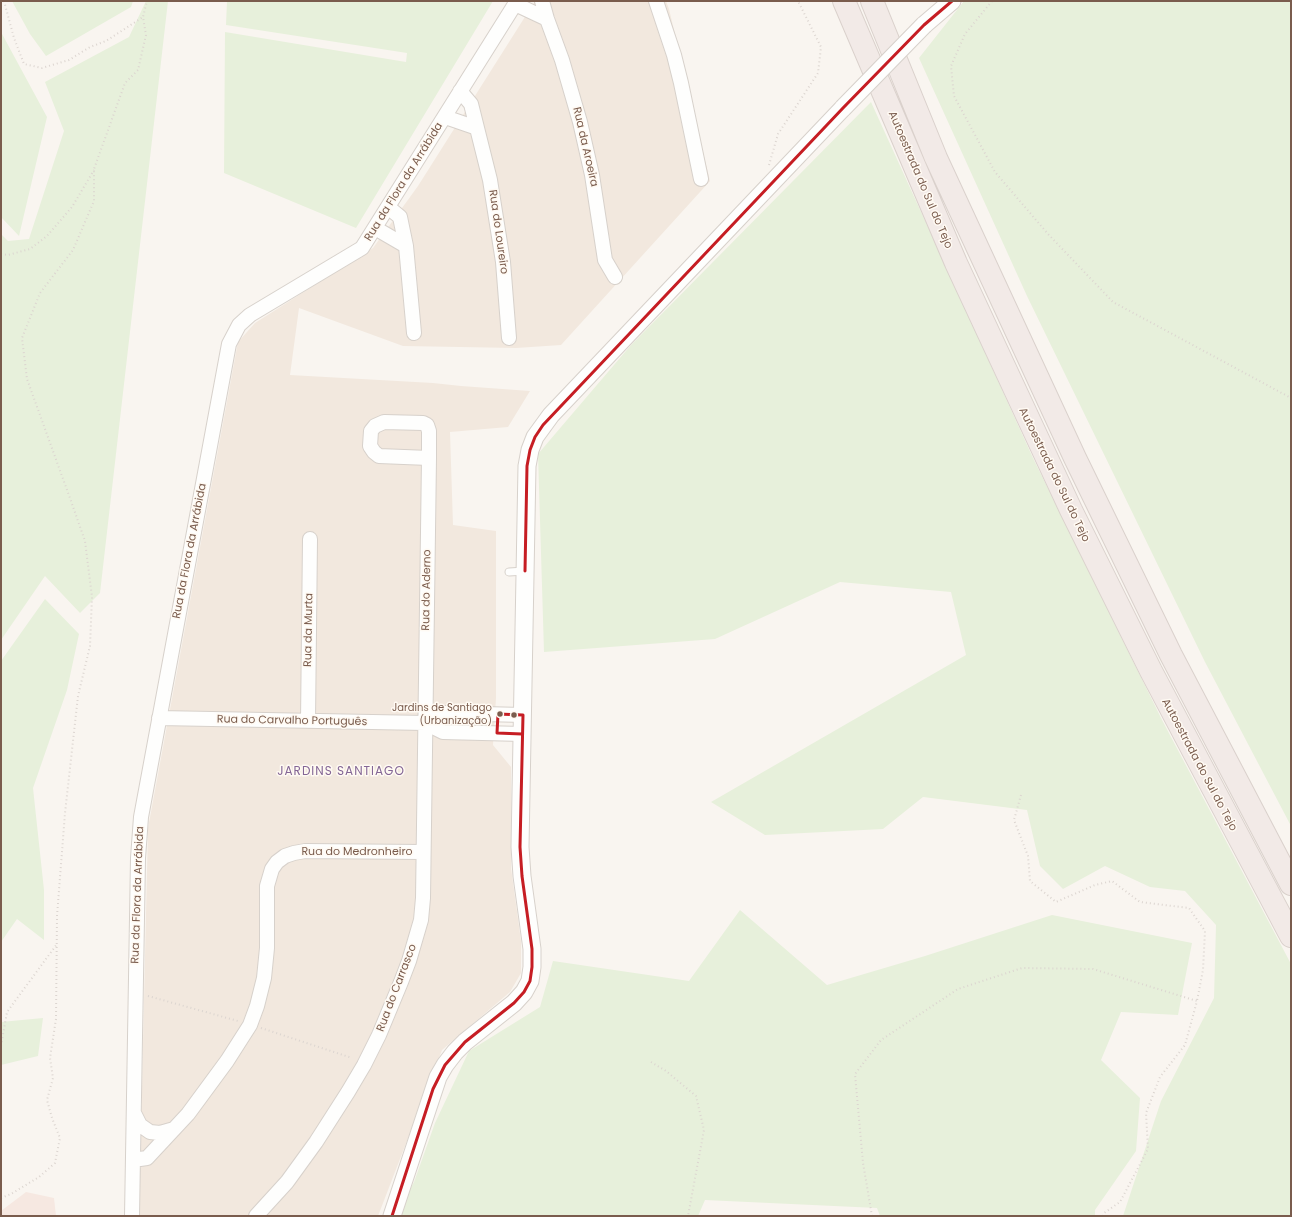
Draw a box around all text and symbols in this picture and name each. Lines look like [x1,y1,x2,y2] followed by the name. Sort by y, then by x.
[569,106,601,188] street label: Rua da Aroeira
[885,109,955,251] street label: Autoestrada do Sul do Tejo
[362,120,446,244] street label: Rua da Flora da Arrábida
[486,189,510,275] street label: Rua do Loureiro
[1016,406,1092,544] street label: Autoestrada do Sul do Tejo
[170,482,210,620] street label: Rua da Flora da Arrábida
[420,549,434,631] street label: Rua do Aderno
[302,593,316,667] street label: Rua da Murta
[1158,697,1240,833] street label: Autoestrada do Sul do Tejo
[392,702,492,726] place label: Jardins de Santiago (Urbanização)
[495,709,505,719] marker: Jardins de Santiago (Urbanização)
[509,710,519,720] unlabelled marker
[217,713,367,729] street label: Rua do Carvalho Português
[277,765,405,779] district label: JARDINS SANTIAGO
[129,826,147,964] street label: Rua da Flora da Arrábida
[301,845,413,859] street label: Rua do Medronheiro
[374,942,420,1034] street label: Rua do Carrasco

